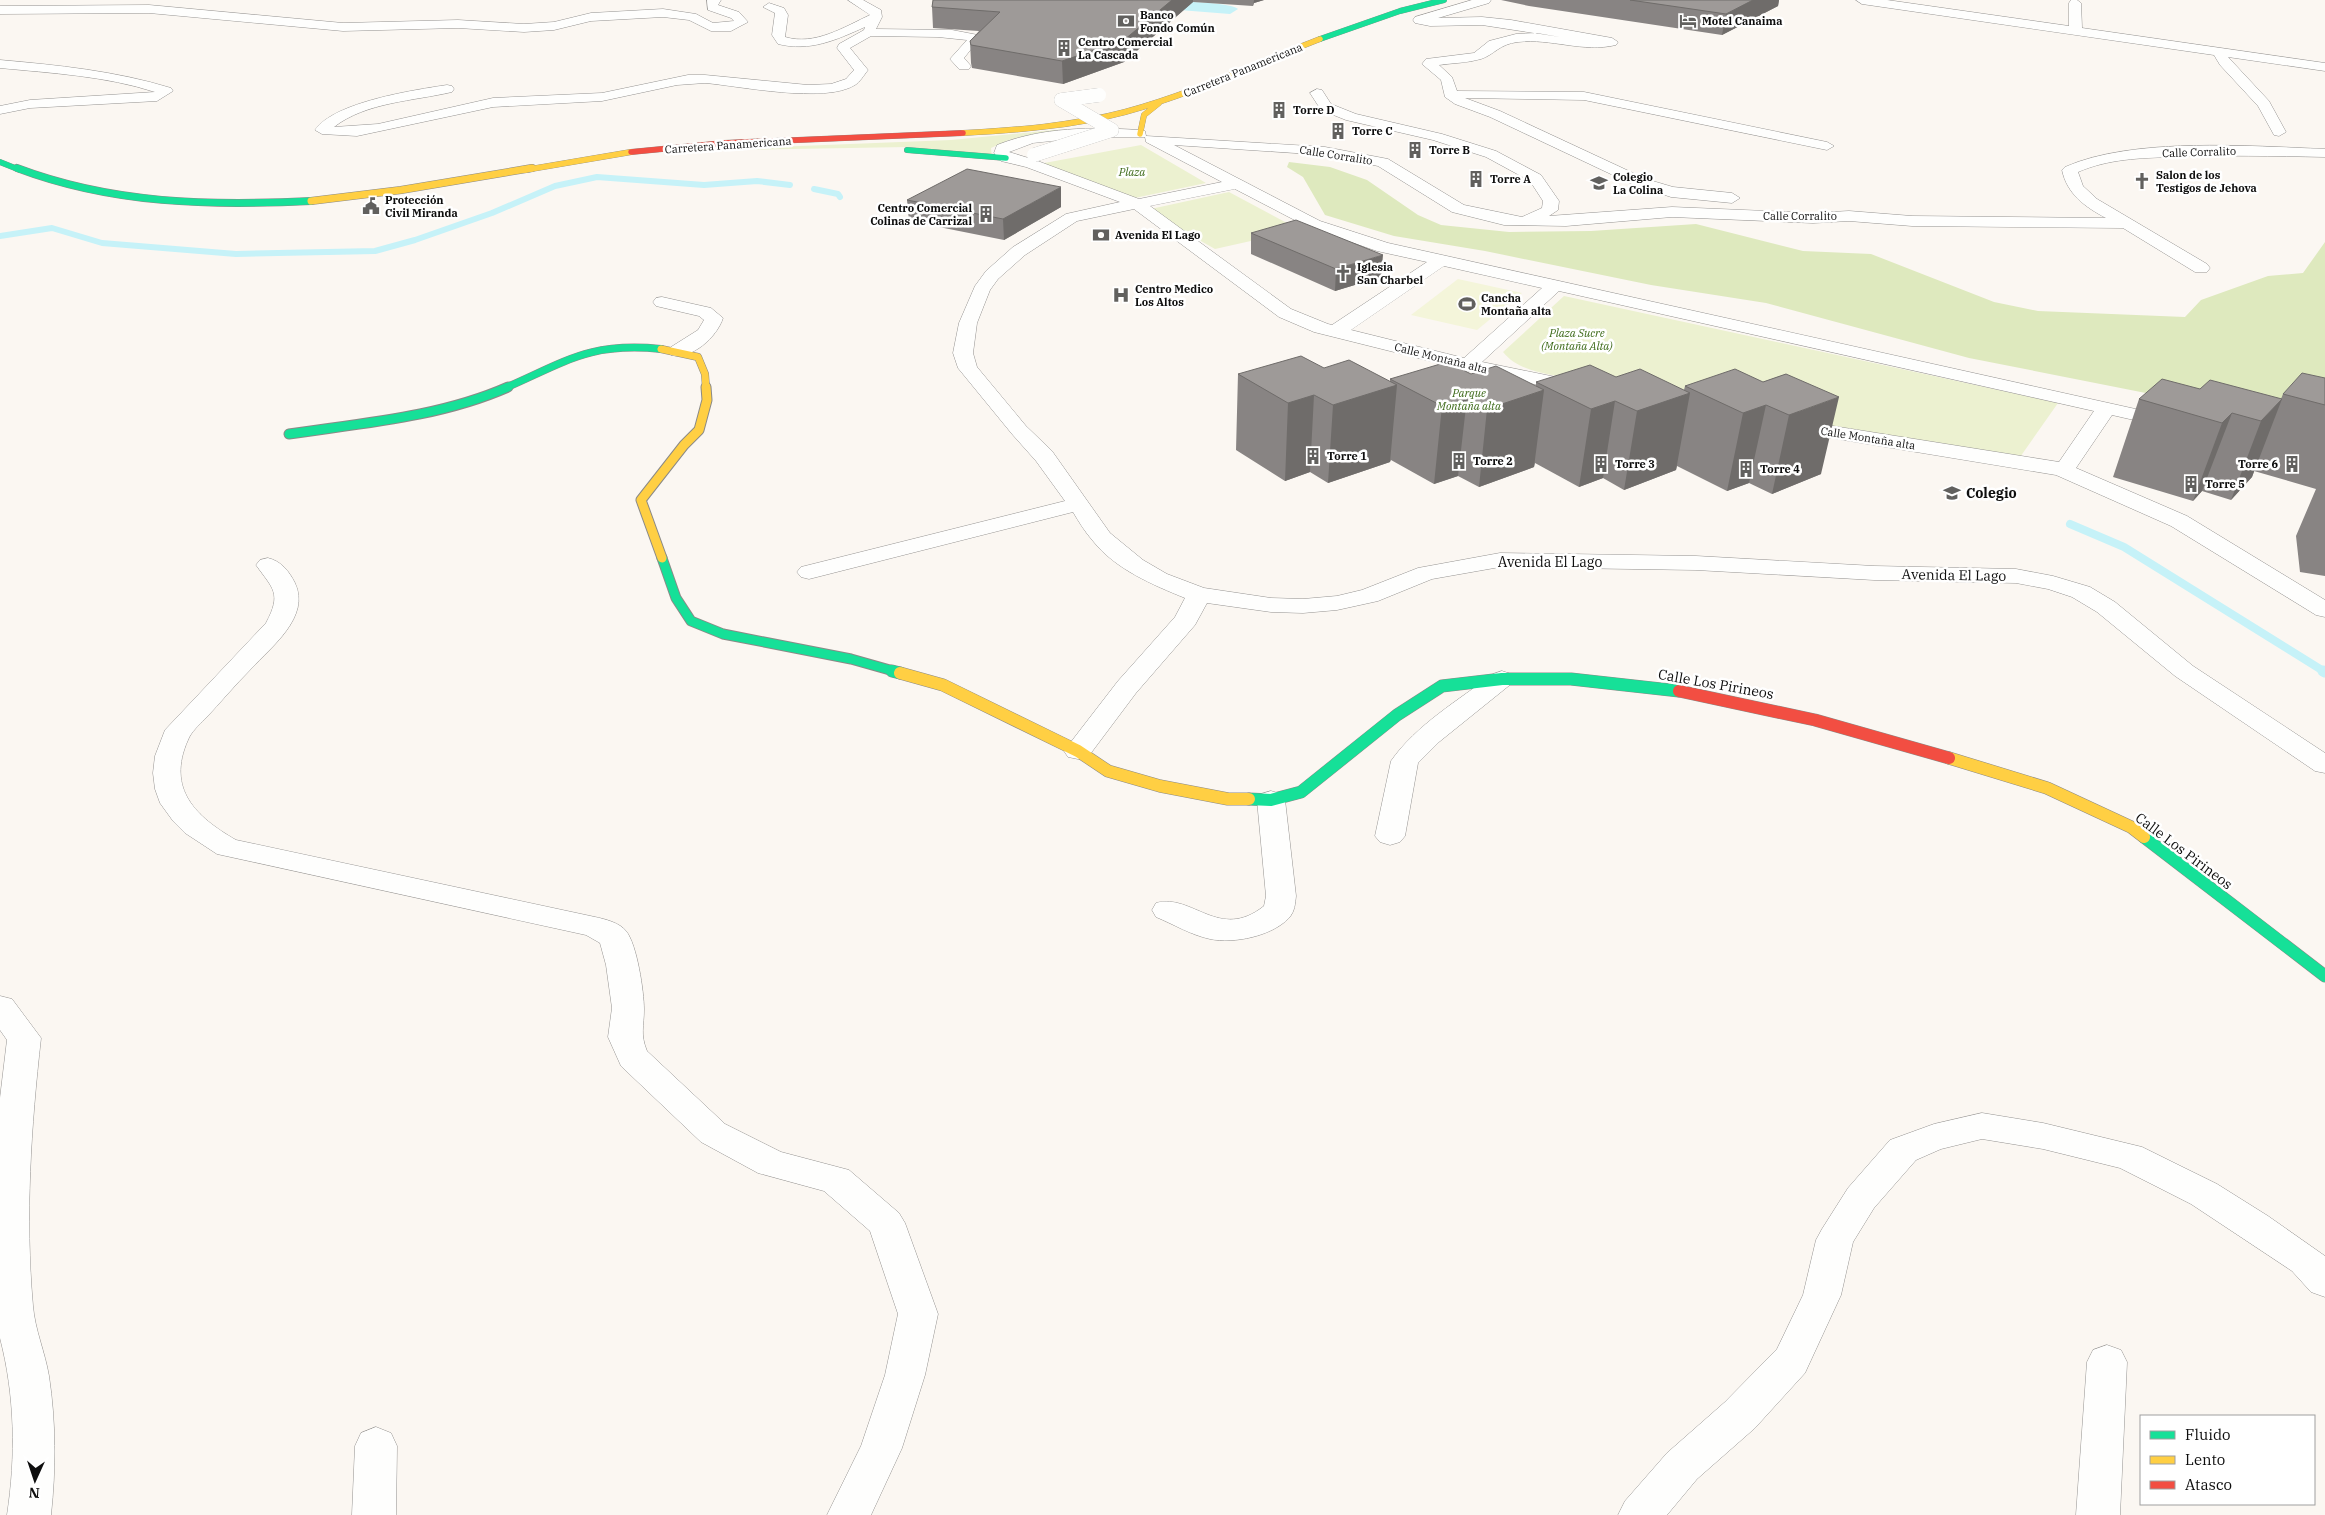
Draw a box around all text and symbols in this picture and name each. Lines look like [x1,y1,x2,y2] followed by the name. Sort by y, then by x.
[1140,8,1215,35] place label: Banco Fondo Común
[1116,11,1136,31] bank icon: Banco Fondo Común
[1678,11,1698,31] hotel icon: Motel Canaima
[1702,14,1782,28] place label: Motel Canaima
[1078,35,1173,62] place label: Centro Comercial La Cascada
[1054,38,1074,58] building icon: Centro Comercial La Cascada
[1181,40,1305,100] street label: Carretera Panamericana
[1269,100,1289,120] building icon: Torre D
[1293,103,1335,117] place label: Torre D
[1328,121,1348,141] building icon: Torre C
[1352,124,1393,138] place label: Torre C
[664,134,792,156] street label: Carretera Panamericana
[1405,140,1425,160] building icon: Torre B
[1298,142,1374,168] street label: Calle Corralito
[1429,143,1470,157] place label: Torre B
[2162,144,2236,160] street label: Calle Corralito
[1118,165,1145,179] park label: Plaza
[2156,168,2257,195] place label: Salon de los Testigos de Jehova
[1466,169,1486,189] building icon: Torre A
[1613,170,1663,197] place label: Colegio La Colina
[2132,171,2152,191] church icon: Salon de los Testigos de Jehova
[1490,172,1531,186] place label: Torre A
[1589,173,1609,193] school or university icon: Colegio La Colina
[385,193,458,220] place label: Protección Civil Miranda
[361,196,381,216] public building icon: Protección Civil Miranda
[870,201,972,228] place label: Centro Comercial Colinas de Carrizal
[976,204,996,224] building icon: Centro Comercial Colinas de Carrizal
[1763,209,1837,223] street label: Calle Corralito
[1091,225,1111,245] bank icon: Avenida El Lago
[1115,228,1201,242] place label: Avenida El Lago
[1357,260,1423,287] place label: Iglesia San Charbel
[1333,263,1353,283] church icon: Iglesia San Charbel
[1135,282,1213,309] place label: Centro Medico Los Altos
[1111,285,1131,305] hospital icon: Centro Medico Los Altos
[1481,291,1551,318] place label: Cancha Montaña alta
[1457,294,1477,314] sports icon: Cancha Montaña alta
[1541,326,1613,353] park label: Plaza Sucre (Montaña Alta)
[1393,340,1489,376] street label: Calle Montaña alta
[1436,386,1501,413] park label: Parque Montaña alta
[1820,424,1916,452] street label: Calle Montaña alta
[1303,446,1323,466] building icon: Torre 1
[1327,449,1367,463] place label: Torre 1
[1449,451,1469,471] building icon: Torre 2
[1473,454,1513,468] place label: Torre 2
[1591,454,1611,474] building icon: Torre 3
[2282,454,2302,474] building icon: Torre 6
[1615,457,1655,471] place label: Torre 3
[2238,457,2278,471] place label: Torre 6
[1736,459,1756,479] building icon: Torre 4
[1760,462,1800,476] place label: Torre 4
[2181,474,2201,494] building icon: Torre 5
[2205,477,2245,491] place label: Torre 5
[1942,483,1962,503] school or university icon: Colegio
[1966,484,2017,502] place label: Colegio
[1498,553,1602,571] street label: Avenida El Lago
[1902,565,2007,585] street label: Avenida El Lago
[1657,665,1775,703] street label: Calle Los Pirineos
[2132,809,2236,893] street label: Calle Los Pirineos
[2140,1415,2315,1505] legend
[2185,1425,2230,1444] text: Fluido
[2185,1450,2225,1469] text: Lento
[10,1455,60,1505] north arrow
[2185,1475,2232,1494] text: Atasco
[28,1484,40,1502] text: N

